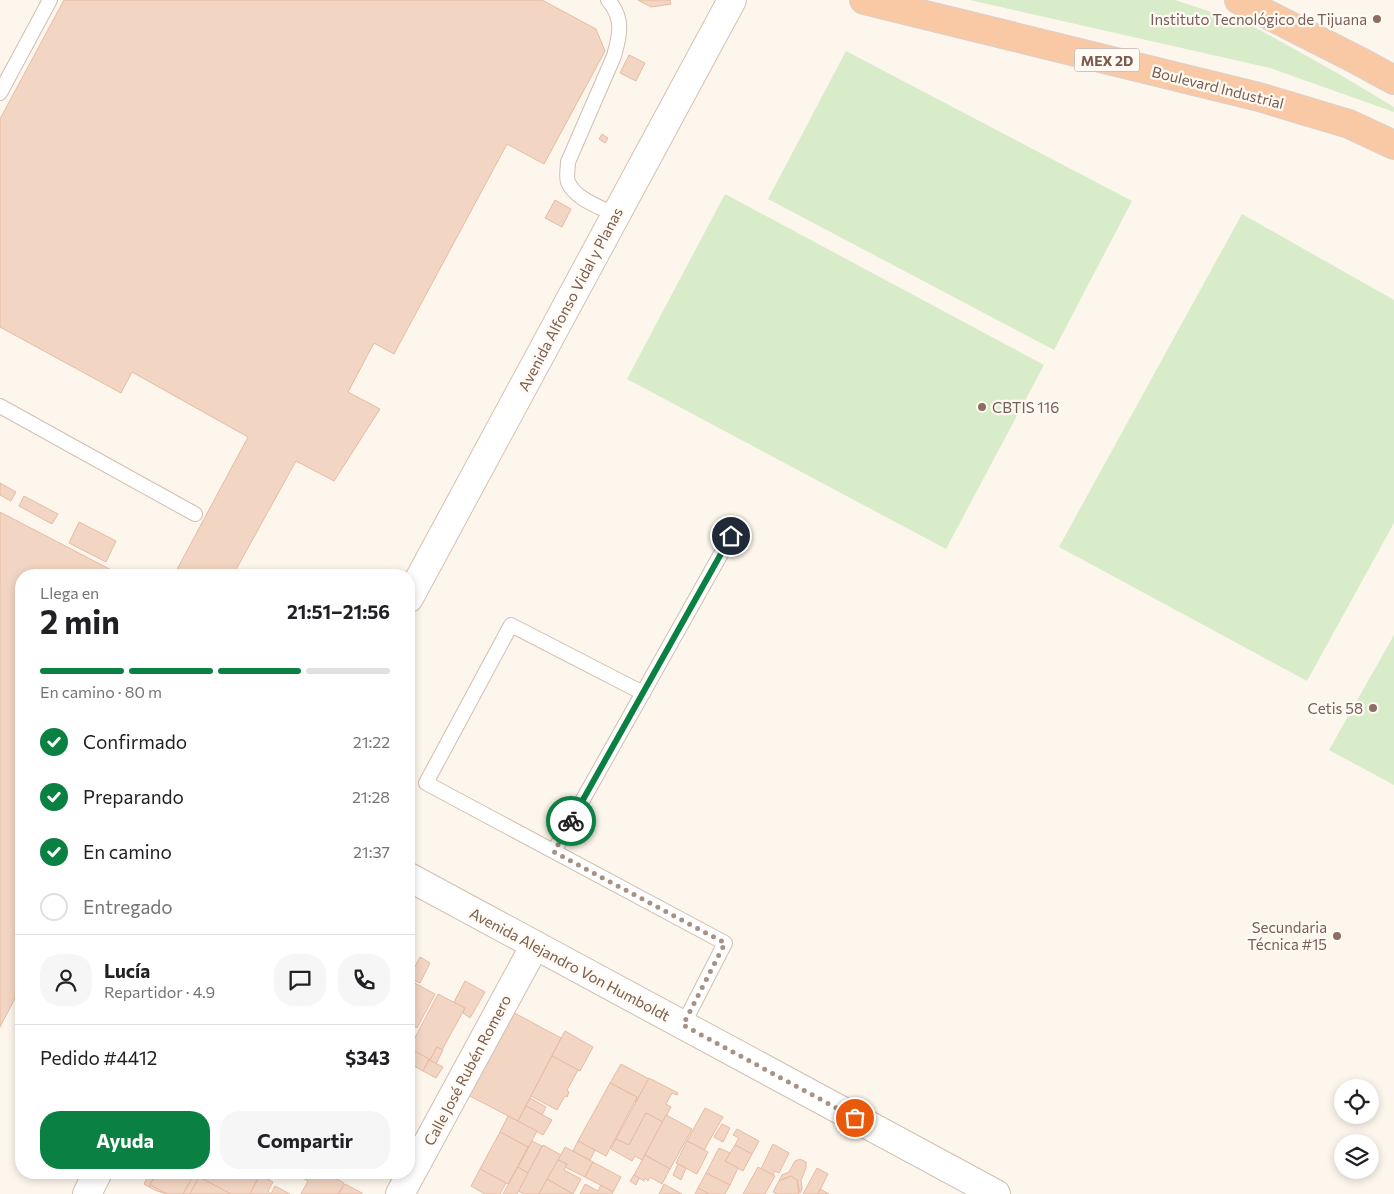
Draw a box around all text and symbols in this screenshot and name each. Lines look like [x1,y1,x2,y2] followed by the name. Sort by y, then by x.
[1150,10,1367,28] place label: Instituto Tecnológico de Tijuana
[1371,13,1383,25] marker: Instituto Tecnológico de Tijuana
[1074,48,1140,72] road number: MEX 2D
[1150,62,1286,112] street label: Boulevard Industrial
[514,204,626,394] street label: Avenida Alfonso Vidal y Planas
[992,398,1059,416] place label: CBTIS 116
[976,401,988,413] marker: CBTIS 116
[710,515,752,557] pin
[717,522,745,550] icon: home
[40,583,99,602] text: Llega en
[287,600,390,623] text: 21:51–21:56
[40,601,120,641] text: 2 min
[40,682,162,701] text: En camino · 80 m
[1307,699,1363,717] place label: Cetis 58
[1367,702,1379,714] marker: Cetis 58
[40,728,68,756] icon: check
[83,730,187,753] text: Confirmado
[353,732,390,751] text: 21:22
[40,783,68,811] icon: check
[83,785,184,808] text: Preparando
[352,787,390,806] text: 21:28
[546,796,596,846] courier
[557,807,585,835] icon: bike
[40,838,68,866] icon: check
[83,840,172,863] text: En camino
[353,842,390,861] text: 21:37
[83,895,173,918] text: Entregado
[467,903,673,1025] street label: Avenida Alejandro Von Humboldt
[1247,918,1327,953] place label: Secundaria Técnica #15
[1331,930,1343,942] marker: Secundaria Técnica #15
[40,954,92,1006] button: person
[274,954,326,1006] button: chat
[338,954,390,1006] button: phone
[104,959,150,982] text: Lucía
[104,982,215,1001] text: Repartidor · 4.9
[420,992,514,1148] street label: Calle José Rubén Romero
[40,1046,157,1069] text: Pedido #4412
[345,1046,390,1069] text: $343
[1334,1079,1379,1179] map controls
[1334,1079,1379,1124] button: locate
[834,1097,876,1139] pin
[841,1104,869,1132] icon: bag
[40,1111,210,1169] button: Ayuda
[220,1111,390,1169] button: Compartir
[1334,1134,1379,1179] button: layers

